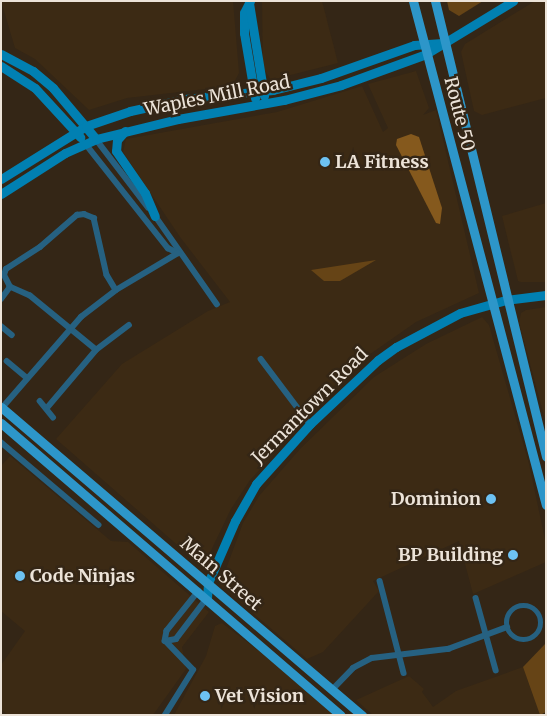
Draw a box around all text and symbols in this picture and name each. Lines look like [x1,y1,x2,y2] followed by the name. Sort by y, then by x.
[142,71,292,121] street label: Waples Mill Road
[439,74,479,154] street label: Route 50
[335,151,429,173] place label: LA Fitness
[319,156,331,168] marker: LA Fitness
[247,343,373,469] street label: Jermantown Road
[391,488,481,510] place label: Dominion
[485,493,497,505] marker: Dominion
[176,533,266,615] street label: Main Street
[398,544,503,566] place label: BP Building
[507,549,519,561] marker: BP Building
[30,565,135,587] place label: Code Ninjas
[14,570,26,582] marker: Code Ninjas
[215,685,304,707] place label: Vet Vision
[199,690,211,702] marker: Vet Vision

